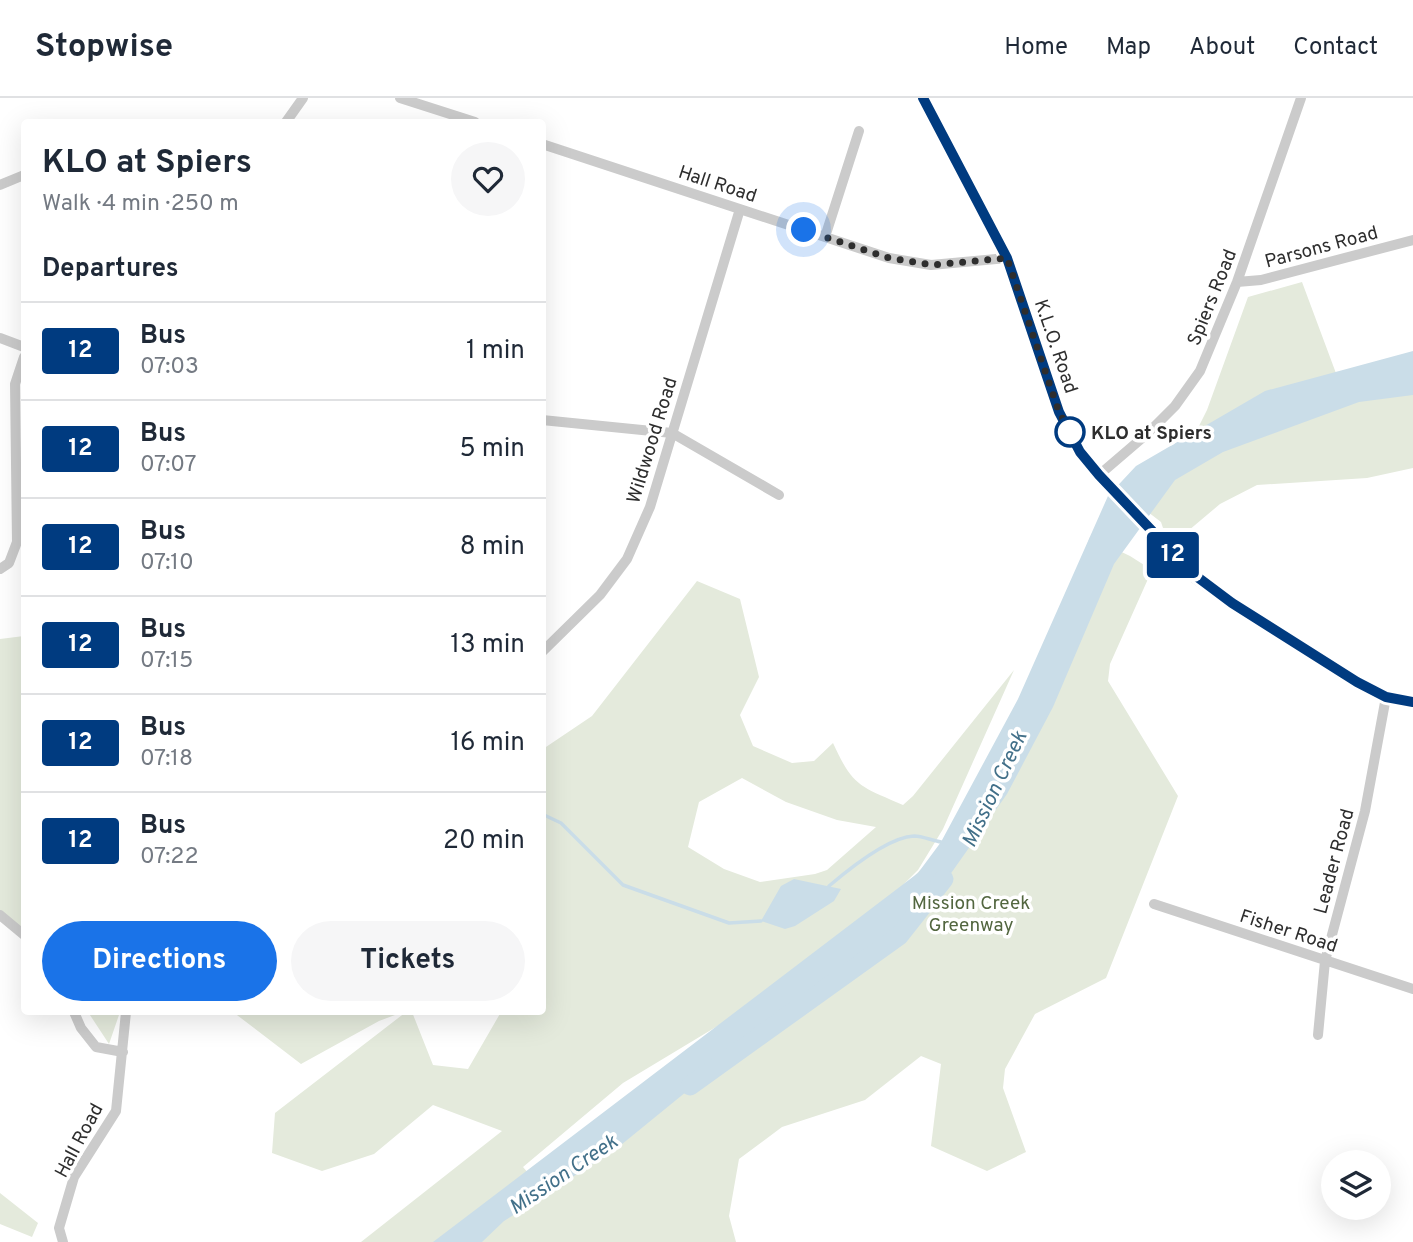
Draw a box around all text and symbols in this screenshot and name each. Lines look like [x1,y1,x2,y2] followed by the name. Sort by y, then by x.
[35,27,173,69] text: Stopwise
[1004,33,1068,63] text: Home
[1106,33,1151,63] text: Map
[1189,33,1255,63] text: About
[1293,33,1378,63] text: Contact
[451,142,525,216] button: heart
[42,143,252,185] text: KLO at Spiers
[675,161,760,209] street label: Hall Road
[42,190,239,219] text: Walk · 4 min · 250 m
[786,212,821,247] your location
[1262,221,1381,275] street label: Parsons Road
[1183,246,1243,349] street label: Spiers Road
[42,253,179,286] text: Departures
[1028,297,1082,397] street label: K.L.O. Road
[140,320,186,353] text: Bus
[466,335,525,368] text: 1 min
[68,336,93,366] text: 12
[140,353,199,382] text: 07:03
[622,375,684,507] street label: Wildwood Road
[1055,417,1085,447] marker: KLO at Spiers
[140,418,186,451] text: Bus
[1091,422,1212,446] place label: KLO at Spiers
[459,433,525,466] text: 5 min
[68,434,93,464] text: 12
[140,451,196,480] text: 07:07
[140,516,186,549] text: Bus
[460,531,525,564] text: 8 min
[68,532,93,562] text: 12
[1142,532,1204,578] line badge: 12
[1161,540,1185,570] text: 12
[140,549,194,578] text: 07:10
[140,614,186,647] text: Bus
[450,629,525,662] text: 13 min
[68,630,93,660] text: 12
[140,647,193,676] text: 07:15
[140,712,186,745] text: Bus
[450,727,525,760] text: 16 min
[957,727,1034,852] water label: Mission Creek
[68,728,93,758] text: 12
[140,745,193,774] text: 07:18
[1309,806,1360,917] street label: Leader Road
[140,810,186,843] text: Bus
[443,825,525,858] text: 20 min
[68,826,93,856] text: 12
[140,843,199,872] text: 07:22
[912,892,1030,938] park label: Mission Creek Greenway
[1236,905,1340,959] street label: Fisher Road
[42,921,277,1001] button: Directions
[291,921,525,1001] button: Tickets
[50,1099,109,1182] street label: Hall Road
[504,1129,624,1222] water label: Mission Creek
[1321,1150,1391,1220] map controls
[1321,1150,1391,1220] button: layers

